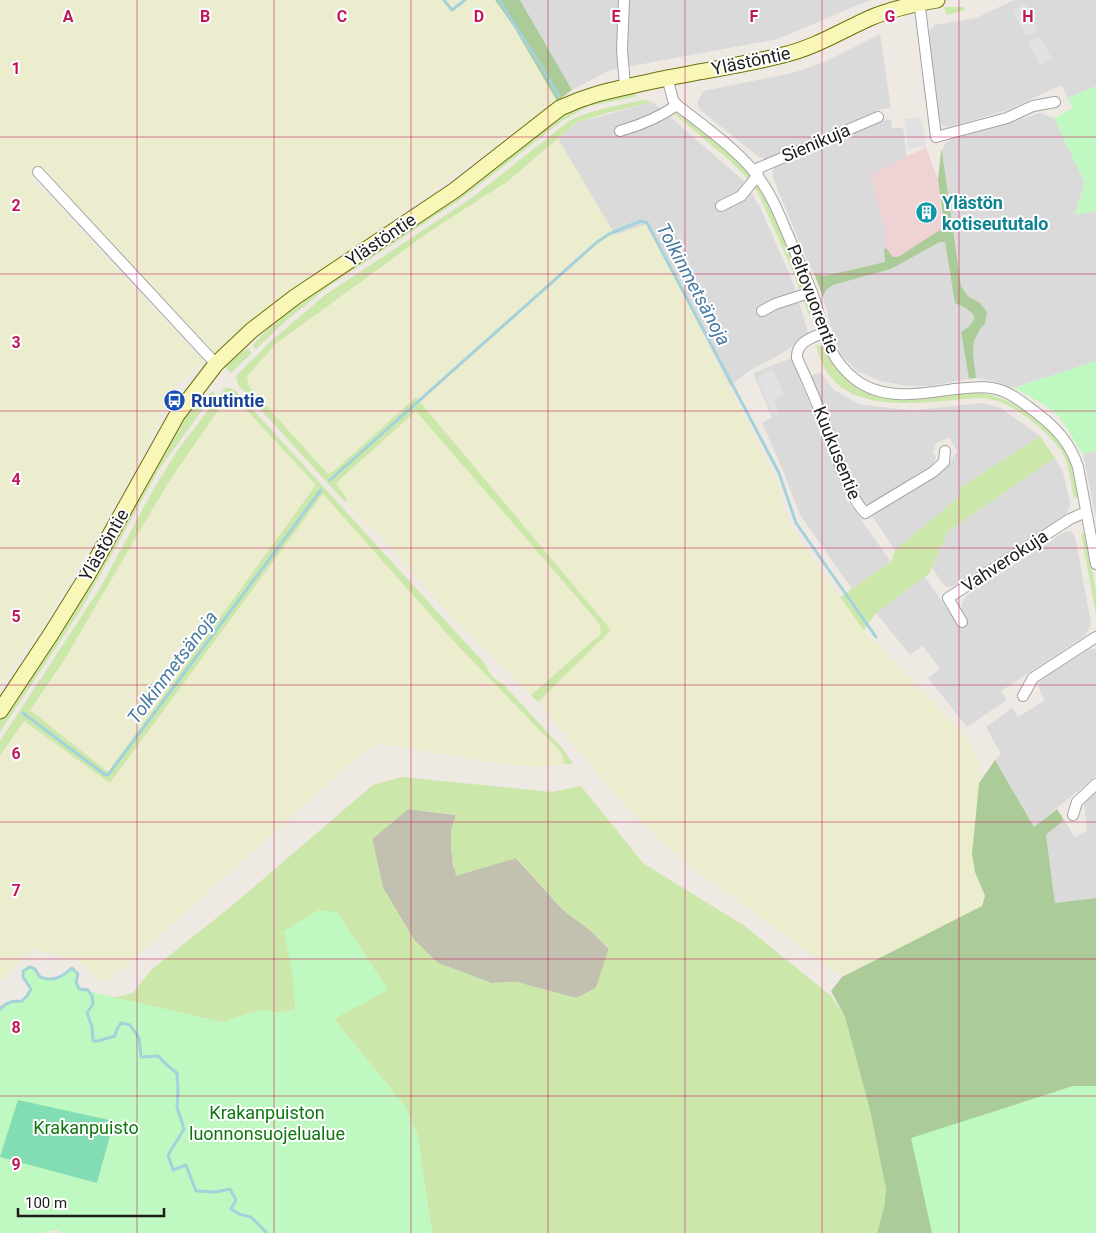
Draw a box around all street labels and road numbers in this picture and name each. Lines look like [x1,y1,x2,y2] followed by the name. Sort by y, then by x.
[710,42,792,79] street label: Ylästöntie
[779,119,853,166] street label: Sienikuja
[342,209,420,271] street label: Ylästöntie
[783,241,844,356] street label: Peltovuorentie
[809,403,866,502] street label: Kuukusentie
[74,505,133,585] street label: Ylästöntie
[958,525,1052,596] street label: Vahverokuja

